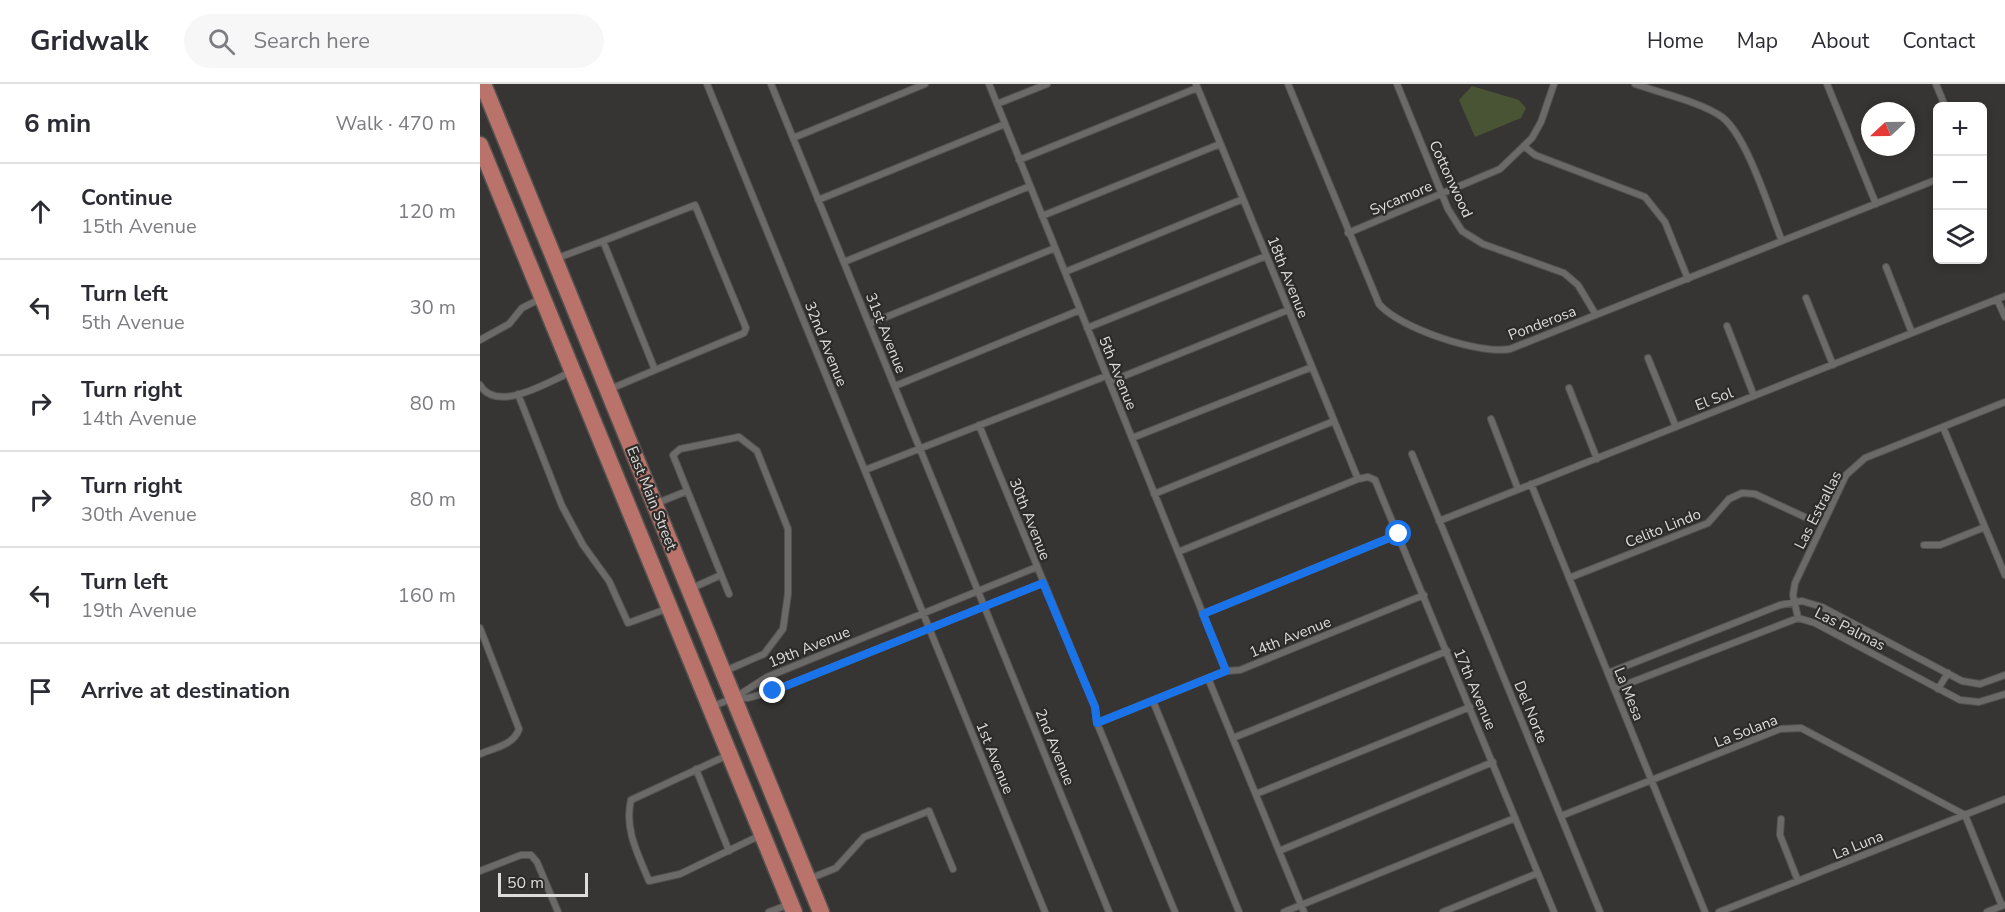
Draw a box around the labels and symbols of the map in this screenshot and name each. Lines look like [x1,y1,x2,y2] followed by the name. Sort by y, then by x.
[1861,102,1915,156] north arrow
[1424,137,1478,221] street label: Cottonwood
[1367,176,1435,220] street label: Sycamore
[1262,233,1314,321] street label: 18th Avenue
[861,290,911,376] street label: 31st Avenue
[800,298,852,390] street label: 32nd Avenue
[1505,301,1579,345] street label: Ponderosa
[1094,333,1142,413] street label: 5th Avenue
[1692,382,1736,415] street label: El Sol
[622,443,682,554] street label: East Main Street
[1790,467,1846,553] street label: Las Estrallas
[1004,475,1056,563] street label: 30th Avenue
[1622,504,1704,552] street label: Celito Lindo
[1385,520,1411,546] route start
[1811,603,1889,655] street label: Las Palmas
[1246,611,1334,663] street label: 14th Avenue
[765,621,853,673] street label: 19th Avenue
[1449,645,1501,733] street label: 17th Avenue
[1609,664,1649,724] street label: La Mesa
[759,677,785,703] route end
[1509,678,1553,746] street label: Del Norte
[1031,706,1079,788] street label: 2nd Avenue
[1711,710,1781,752] street label: La Solana
[971,719,1019,797] street label: 1st Avenue
[1830,826,1886,864] street label: La Luna
[498,870,588,898] scale bar

